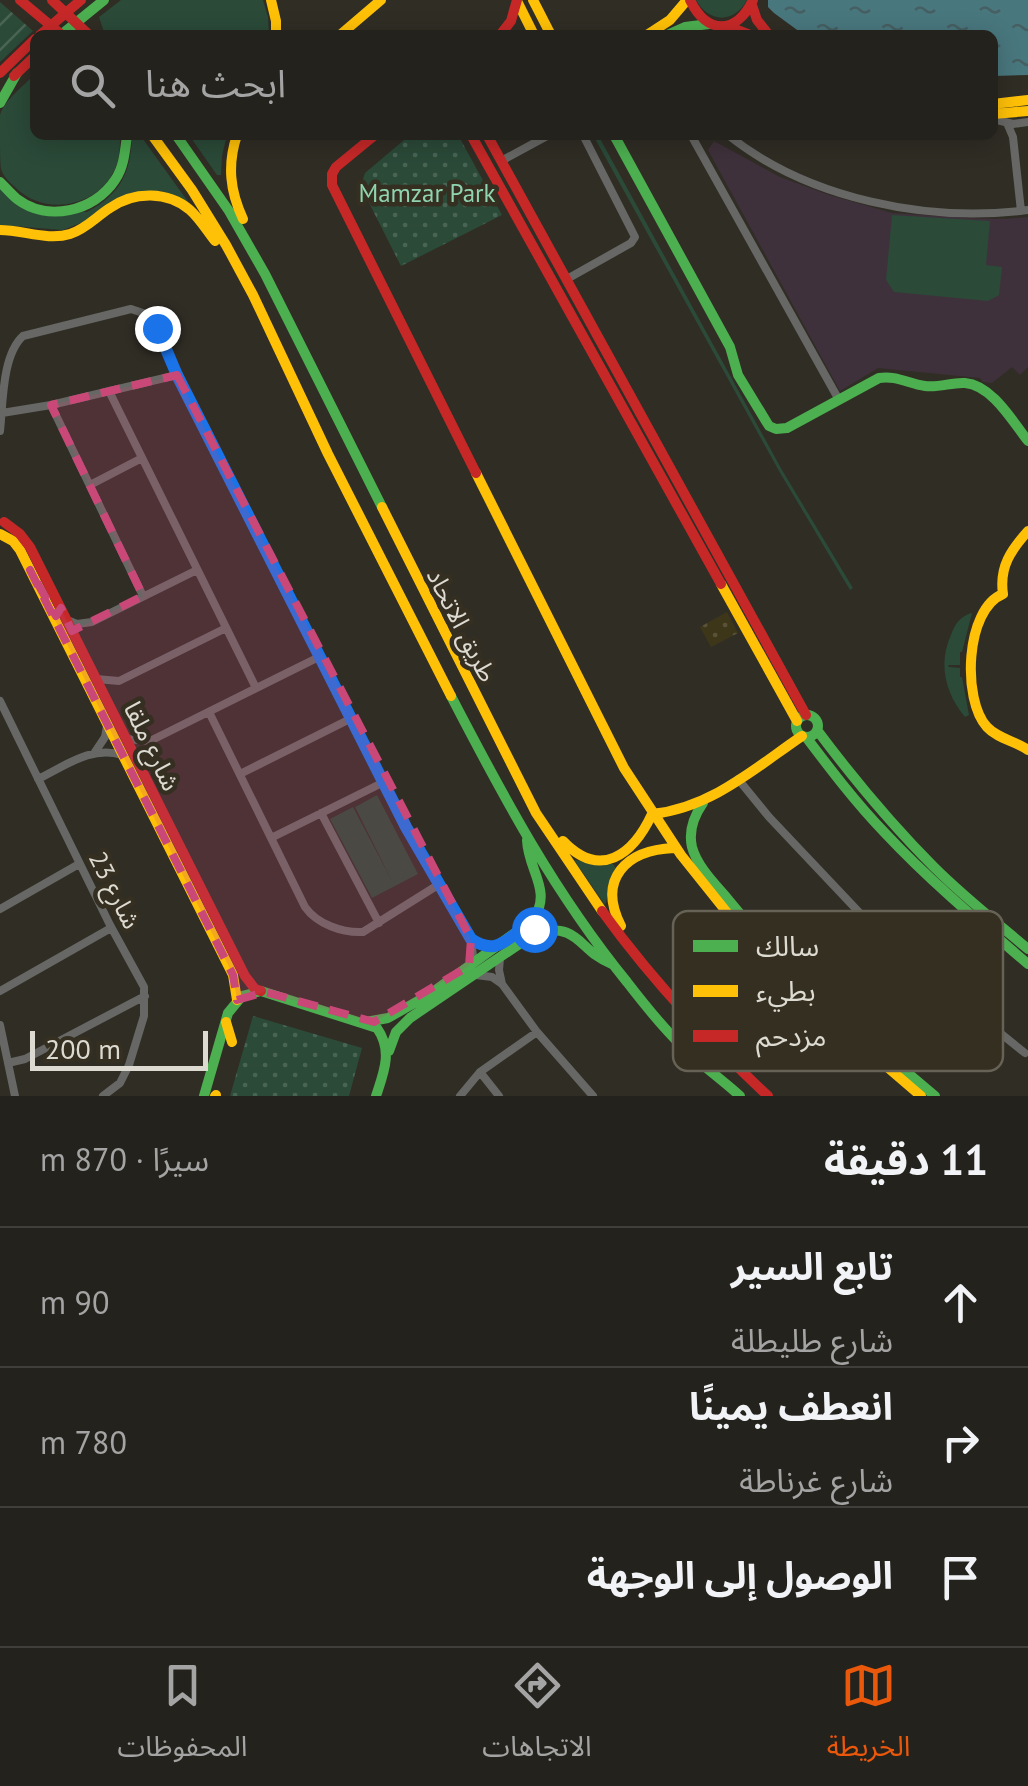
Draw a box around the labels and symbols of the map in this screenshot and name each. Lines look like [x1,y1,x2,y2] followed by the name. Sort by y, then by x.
[358,177,496,209] park label: Mamzar Park
[135,306,181,352] route end
[420,563,504,687] street label: طريق الاتحاد
[114,696,187,797] street label: شارع ملقا
[79,846,148,935] street label: شارع 23
[512,907,558,953] route start
[673,911,1003,1071] legend
[756,927,819,964] text: سالك
[756,972,816,1012] text: بطيء
[756,1017,827,1058] text: مزدحم
[30,1026,208,1070] scale bar

